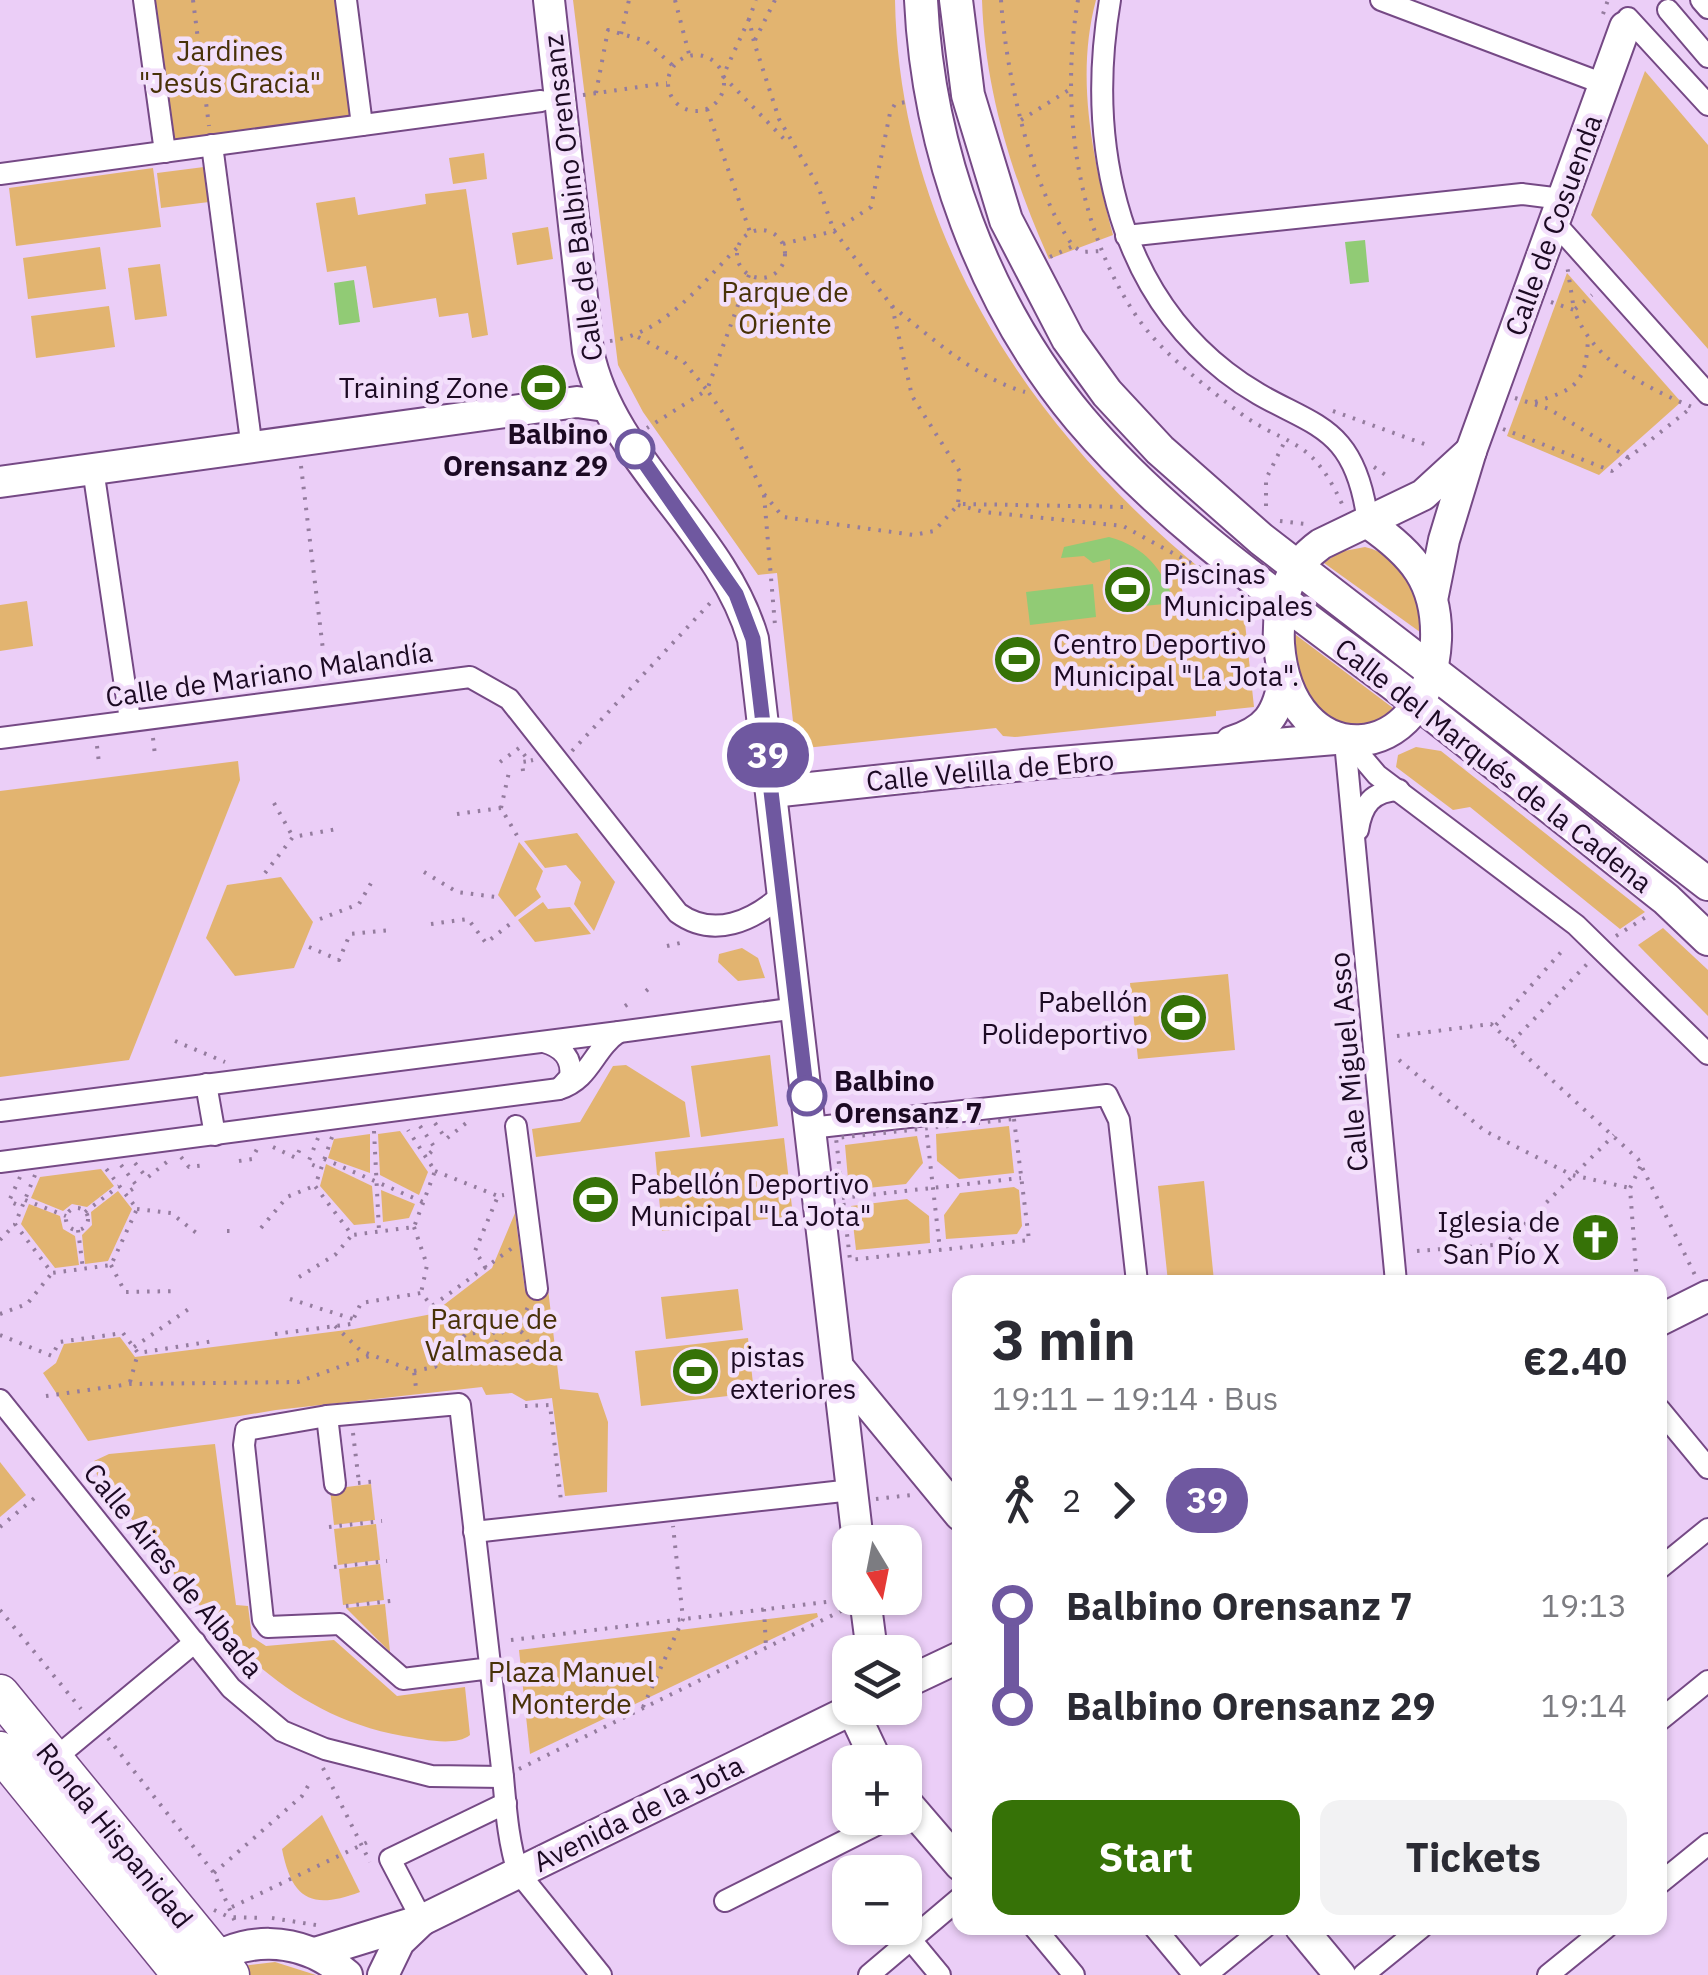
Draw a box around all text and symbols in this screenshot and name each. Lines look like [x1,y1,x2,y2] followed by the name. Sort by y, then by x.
[139,32,321,101] park label: Jardines "Jesús Gracia"
[534,33,610,363] street label: Calle de Balbino Orensanz
[1496,109,1610,341] street label: Calle de Cosuenda
[721,273,849,342] park label: Parque de Oriente
[518,361,570,413] sports icon: Training Zone
[339,369,509,406] place label: Training Zone
[443,415,608,484] place label: Balbino Orensanz 29
[616,430,654,468] marker: Balbino Orensanz 29
[1163,555,1313,624] place label: Piscinas Municipales
[1102,563,1154,615] sports icon: Piscinas Municipales
[1053,625,1300,694] place label: Centro Deportivo Municipal "La Jota".
[1328,629,1660,901] street label: Calle del Marqués de la Cadena
[103,633,435,715] street label: Calle de Mariano Malandía
[992,633,1044,685] sports icon: Centro Deportivo Municipal "La Jota".
[723,722,813,788] line badge: 39
[747,732,789,778] text: 39
[864,741,1116,799] street label: Calle Velilla de Ebro
[1320,951,1376,1173] street label: Calle Miguel Asso
[981,983,1148,1052] place label: Pabellón Polideportivo
[1157,991,1209,1043] sports icon: Pabellón Polideportivo
[834,1062,982,1131] place label: Balbino Orensanz 7
[788,1077,826,1115] marker: Balbino Orensanz 7
[630,1165,871,1234] place label: Pabellón Deportivo Municipal "La Jota"
[569,1173,621,1225] sports icon: Pabellón Deportivo Municipal "La Jota"
[1437,1203,1560,1272] place label: Iglesia de San Pío X
[1569,1211,1621,1263] church icon: Iglesia de San Pío X
[425,1300,563,1369] park label: Parque de Valmaseda
[992,1304,1136,1375] text: 3 min
[1523,1336,1627,1385] text: €2.40
[730,1338,856,1407] place label: pistas exteriores
[669,1346,721,1398] sports icon: pistas exteriores
[992,1377,1278,1419] text: 19:11 – 19:14 · Bus
[76,1455,272,1685] street label: Calle Aires de Albada
[992,1473,1047,1528] icon: walk
[1096,1473,1151,1528] icon: forward
[1186,1477,1228,1523] text: 39
[1062,1479,1081,1521] text: 2
[832,1525,922,1615] north arrow
[832,1525,922,1945] map controls
[1066,1581,1413,1630] text: Balbino Orensanz 7
[1541,1584,1627,1626] text: 19:13
[832,1635,922,1725] button: layers
[488,1653,654,1722] park label: Plaza Manuel Monterde
[1066,1681,1435,1730] text: Balbino Orensanz 29
[1541,1684,1627,1726] text: 19:14
[29,1734,201,1936] street label: Ronda Hispanidad
[832,1745,922,1835] button: +
[527,1746,749,1880] street label: Avenida de la Jota
[992,1800,1300,1915] button: Start
[1320,1800,1627,1915] button: Tickets
[832,1855,922,1945] button: −

